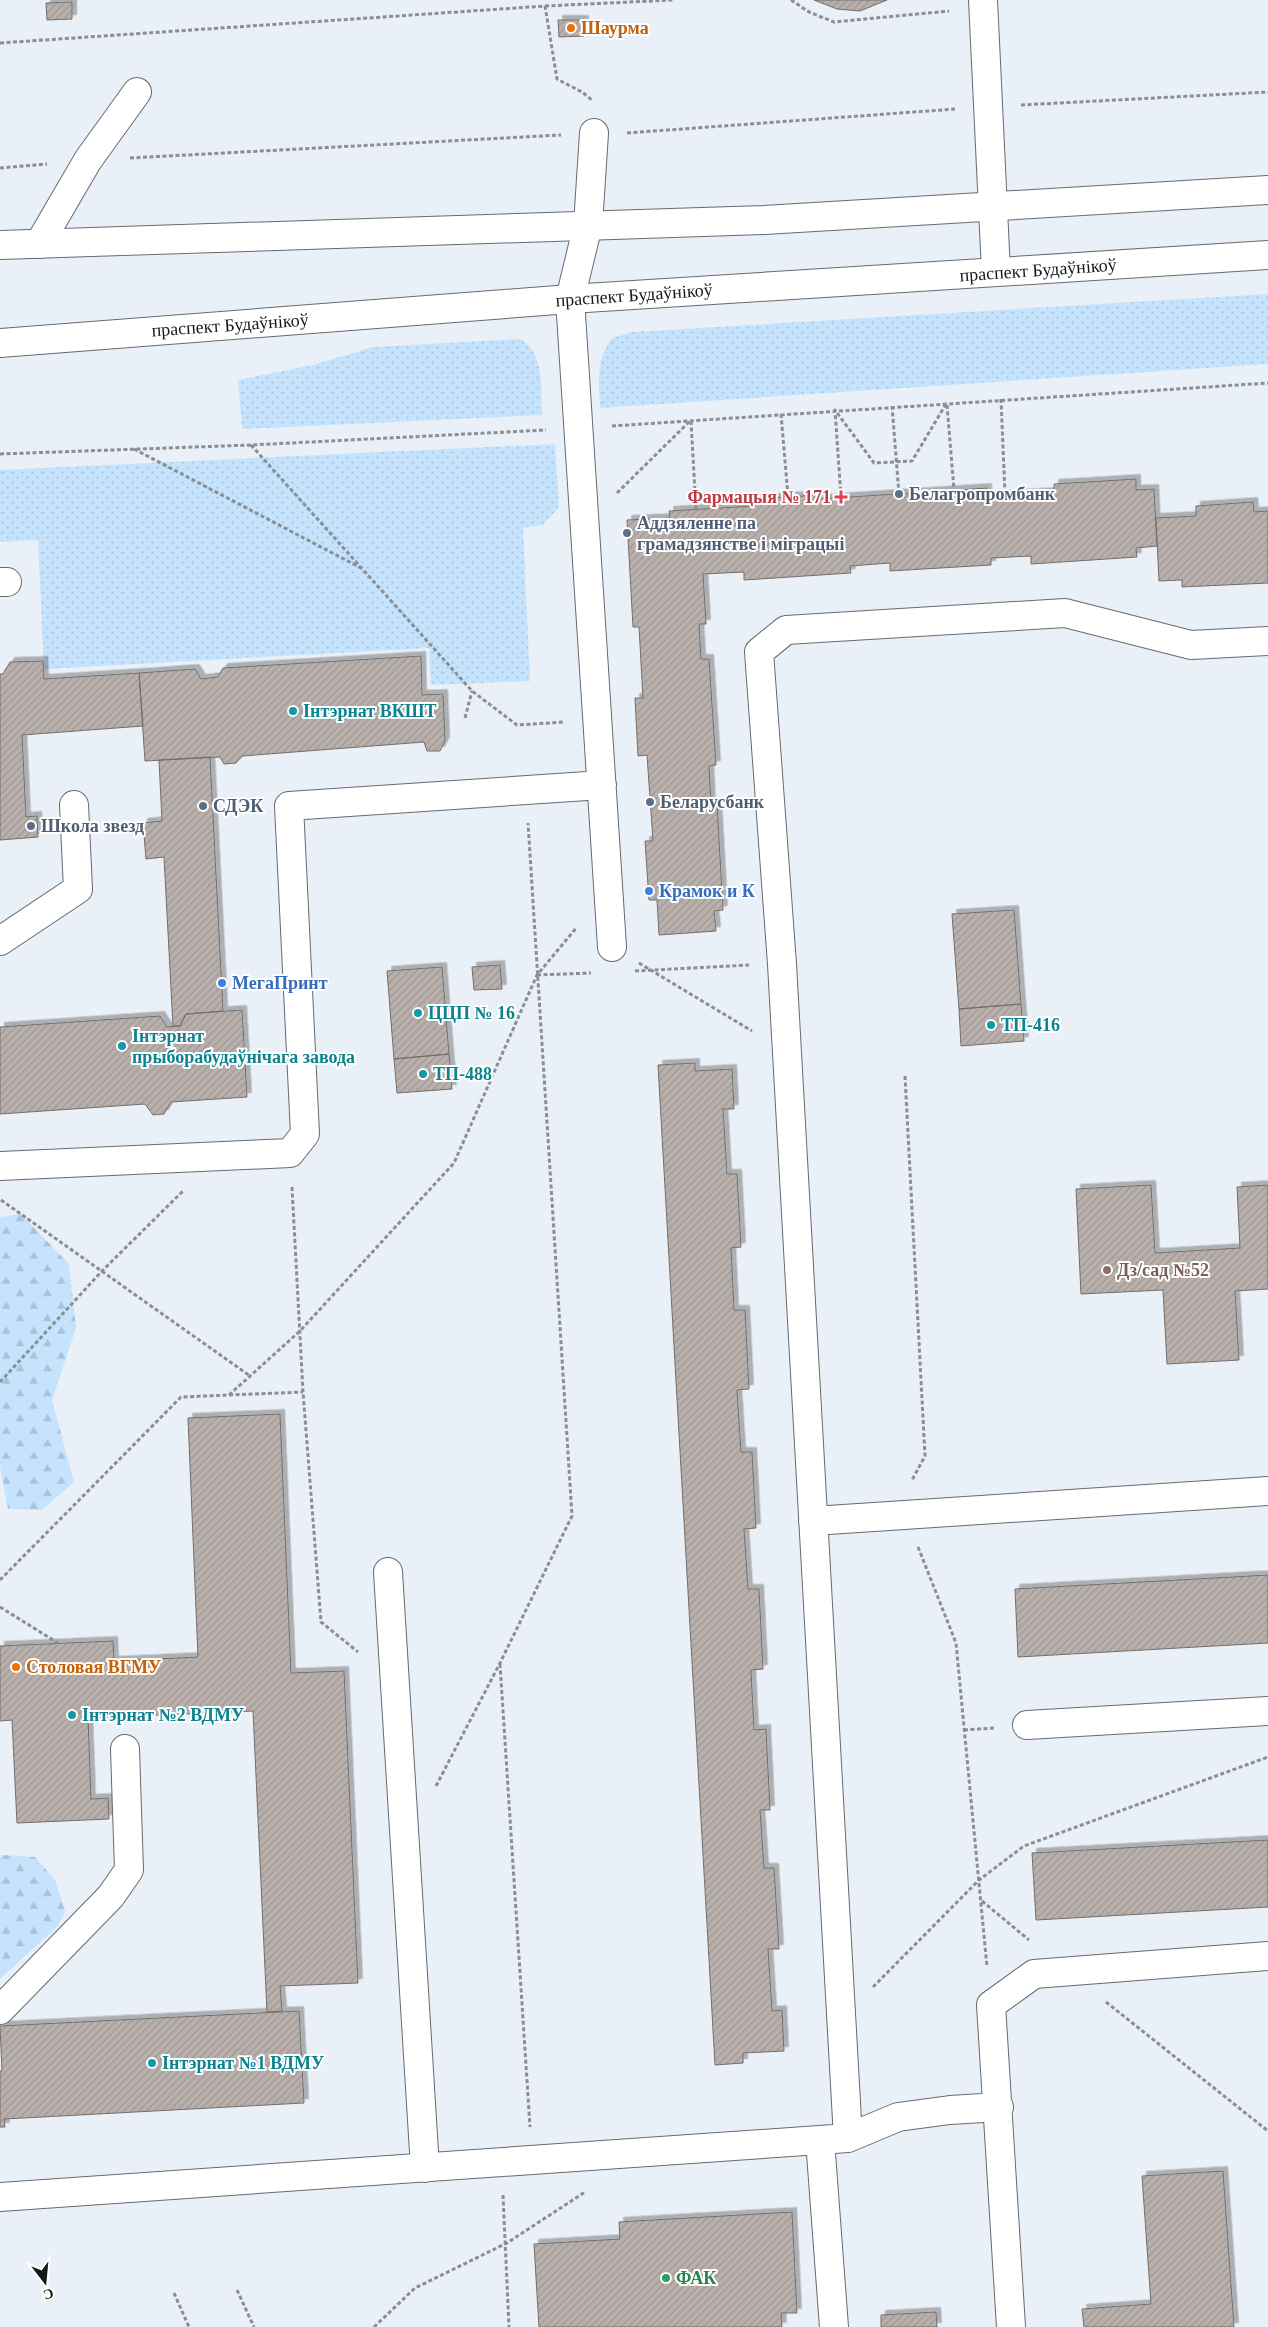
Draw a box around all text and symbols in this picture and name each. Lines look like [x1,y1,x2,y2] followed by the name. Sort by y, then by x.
[581,18,649,38] place label: Шаурма
[565,22,577,34] marker: Шаурма
[959,255,1117,285] street label: праспект Будаўнікоў
[555,280,713,310] street label: праспект Будаўнікоў
[151,310,309,340] street label: праспект Будаўнікоў
[909,484,1056,504] place label: Белагропромбанк
[687,487,831,507] place label: Фармацыя № 171
[893,488,905,500] marker: Белагропромбанк
[835,491,847,503] marker: Фармацыя № 171
[637,513,844,554] place label: Аддзяленне па грамадзянстве і міграцыі
[621,527,633,539] marker: Аддзяленне па грамадзянстве і міграцыі
[303,701,437,721] place label: Інтэрнат ВКШТ
[287,705,299,717] marker: Інтэрнат ВКШТ
[660,792,765,812] place label: Беларусбанк
[213,796,263,816] place label: СДЭК
[644,796,656,808] marker: Беларусбанк
[197,800,209,812] marker: СДЭК
[41,816,144,836] place label: Школа звезд
[25,820,37,832] marker: Школа звезд
[659,881,755,901] place label: Крамок и К
[643,885,655,897] marker: Крамок и К
[232,973,328,993] place label: МегаПринт
[216,977,228,989] marker: МегаПринт
[428,1003,515,1023] place label: ЦЦП № 16
[412,1007,424,1019] marker: ЦЦП № 16
[1001,1015,1060,1035] place label: ТП-416
[985,1019,997,1031] marker: ТП-416
[132,1026,355,1067] place label: Інтэрнат прыборабудаўнічага завода
[116,1040,128,1052] marker: Інтэрнат прыборабудаўнічага завода
[433,1064,492,1084] place label: ТП-488
[417,1068,429,1080] marker: ТП-488
[1117,1260,1209,1280] place label: Дз/сад №52
[1101,1264,1113,1276] marker: Дз/сад №52
[26,1657,161,1677] place label: Столовая ВГМУ
[10,1661,22,1673] marker: Столовая ВГМУ
[82,1705,244,1725] place label: Інтэрнат №2 ВДМУ
[66,1709,78,1721] marker: Інтэрнат №2 ВДМУ
[162,2053,324,2073] place label: Інтэрнат №1 ВДМУ
[146,2057,158,2069] marker: Інтэрнат №1 ВДМУ
[20,2257,70,2307] north arrow
[676,2268,716,2288] place label: ФАК
[660,2272,672,2284] marker: ФАК
[42,2285,55,2303] text: С

